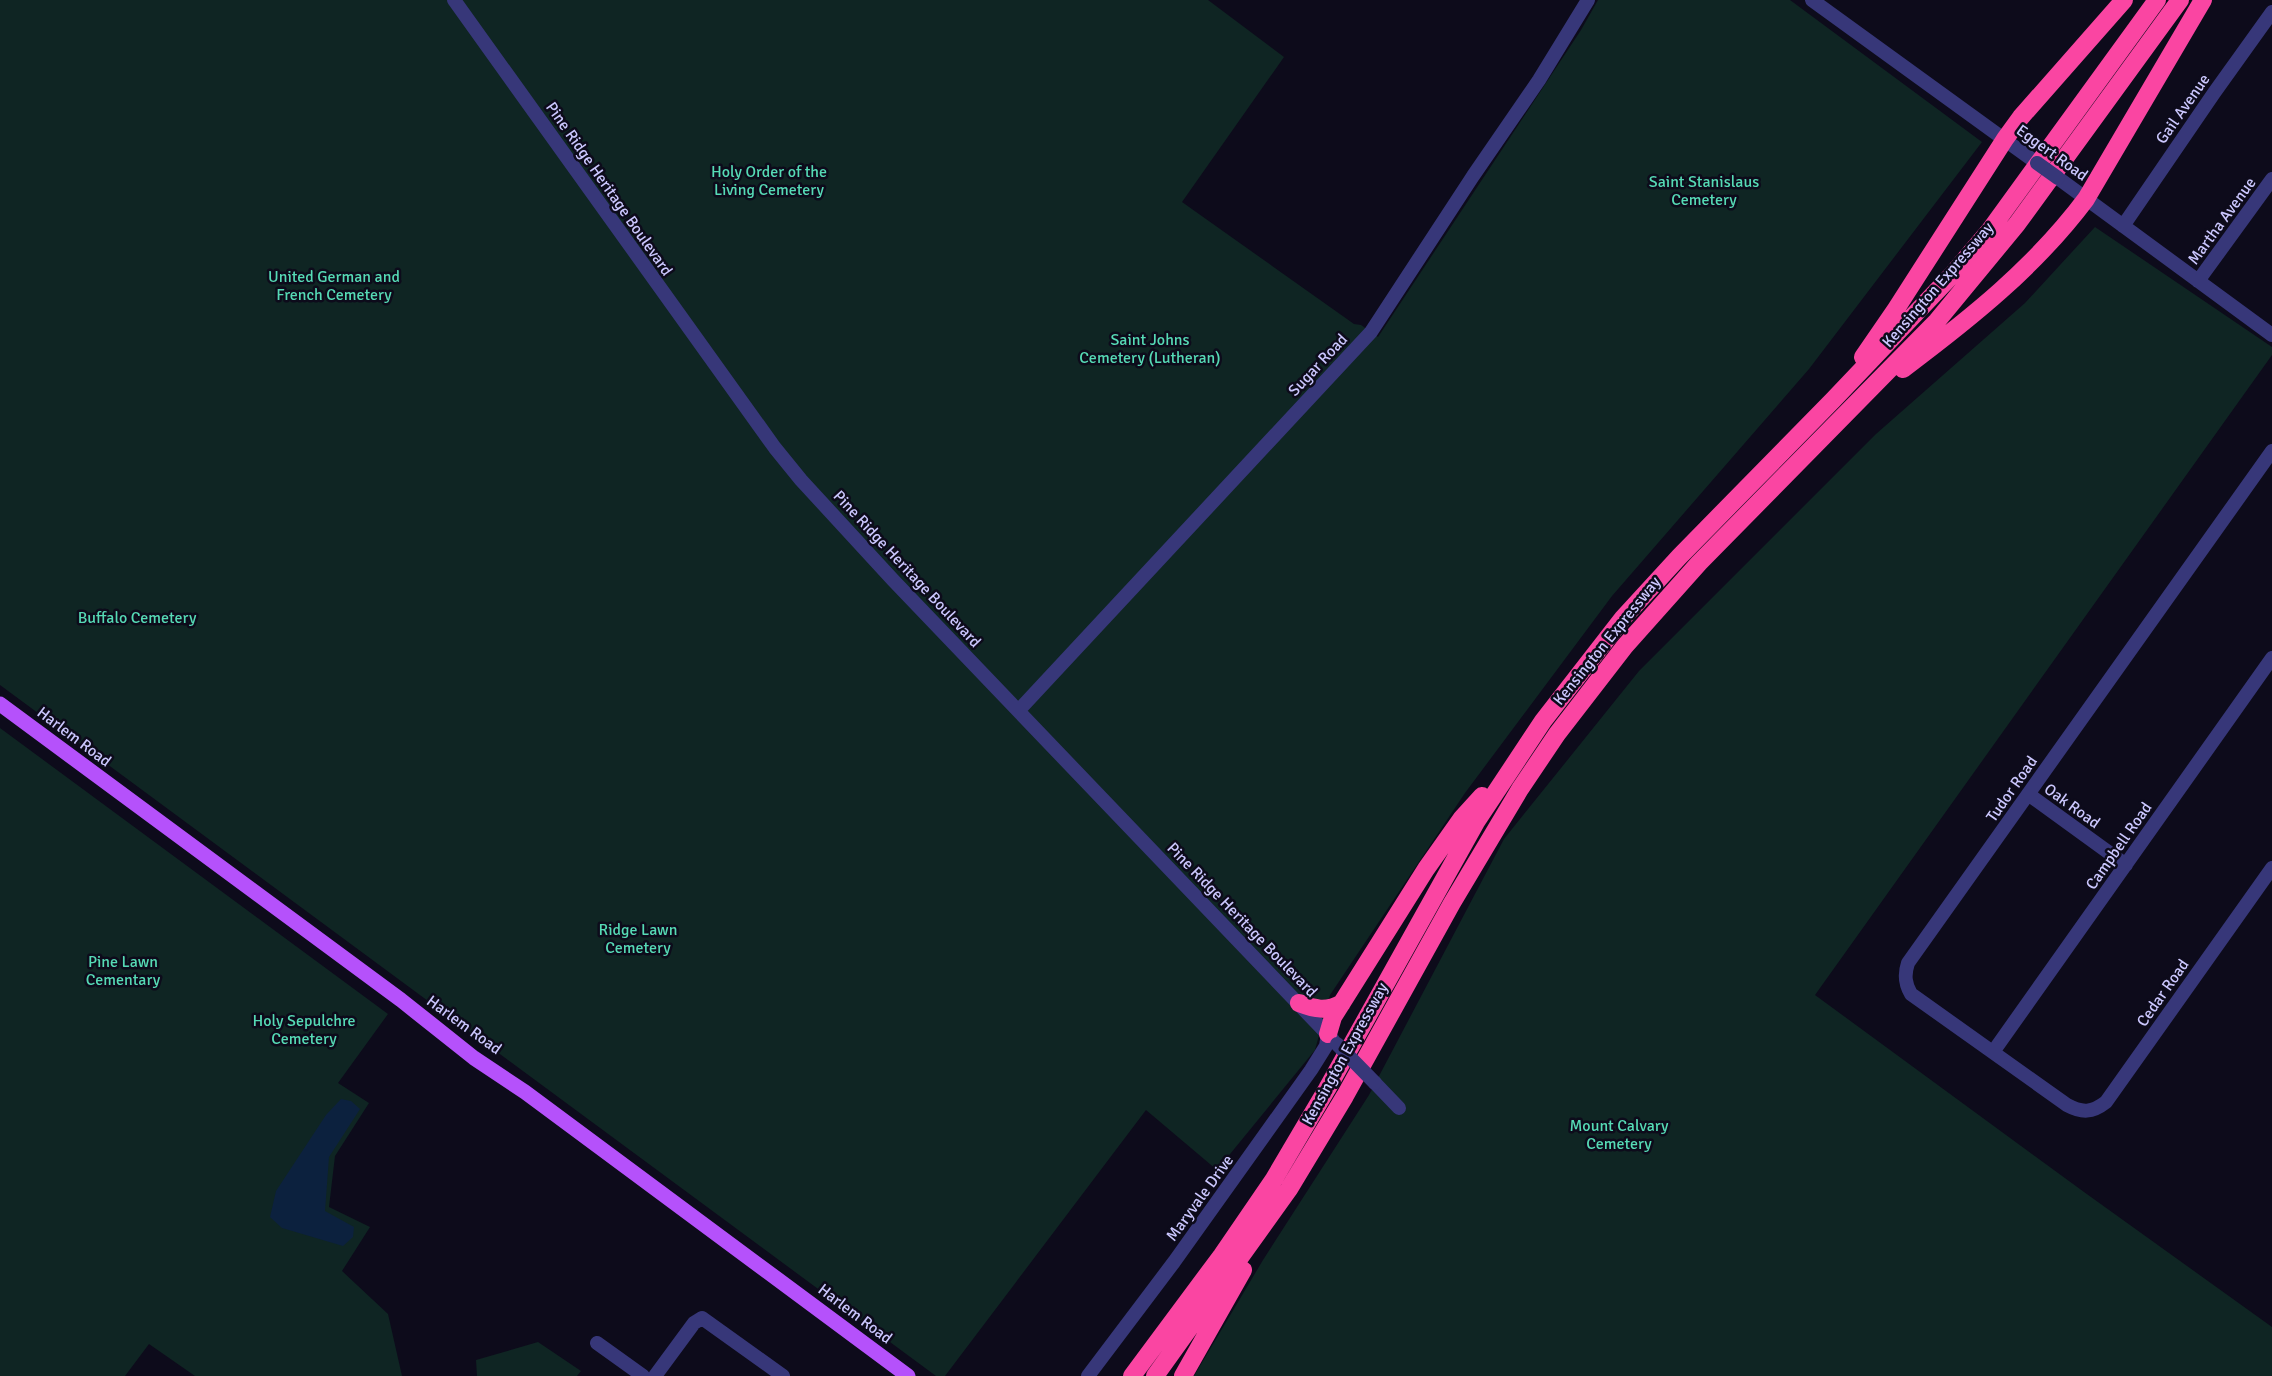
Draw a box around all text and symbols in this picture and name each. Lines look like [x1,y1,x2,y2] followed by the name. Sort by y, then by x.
[2152,70,2214,148] street label: Gail Avenue
[541,98,677,280] street label: Pine Ridge Heritage Boulevard
[2012,120,2092,186] street label: Eggert Road
[711,162,827,200] park label: Holy Order of the Living Cemetery
[1649,172,1759,210] park label: Saint Stanislaus Cemetery
[2184,173,2260,269] street label: Martha Avenue
[1878,218,1998,352] street label: Kensington Expressway
[268,267,400,305] park label: United German and French Cemetery
[1079,330,1221,368] park label: Saint Johns Cemetery (Lutheran)
[1284,330,1352,400] street label: Sugar Road
[829,486,985,652] street label: Pine Ridge Heritage Boulevard
[1549,572,1665,709] street label: Kensington Expressway
[78,608,197,628] park label: Buffalo Cemetery
[33,703,115,771] street label: Harlem Road
[1982,752,2042,826] street label: Tudor Road
[2040,779,2104,833] street label: Oak Road
[2081,798,2157,894] street label: Campbell Road
[1163,838,1321,1002] street label: Pine Ridge Heritage Boulevard
[599,920,677,958] park label: Ridge Lawn Cemetery
[86,952,161,990] park label: Pine Lawn Cementary
[2132,955,2194,1031] street label: Cedar Road
[1298,979,1393,1129] street label: Kensington Expressway
[423,991,505,1059] street label: Harlem Road
[252,1011,356,1049] park label: Holy Sepulchre Cemetery
[1569,1116,1669,1154] park label: Mount Calvary Cemetery
[1162,1151,1238,1245] street label: Maryvale Drive
[814,1280,896,1348] street label: Harlem Road

